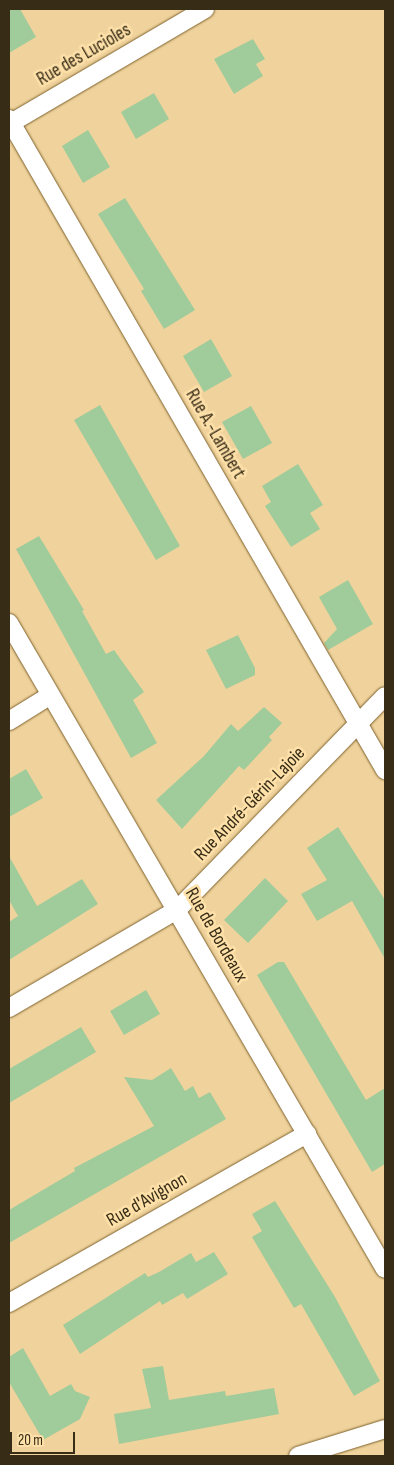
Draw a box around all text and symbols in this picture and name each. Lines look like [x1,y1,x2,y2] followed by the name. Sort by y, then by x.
[33,19,135,91] street label: Rue des Lucioles
[180,385,250,483] street label: Rue A.-Lambert
[190,742,310,866] street label: Rue André-Gérin-Lajoie
[180,884,252,986] street label: Rue de Bordeaux
[103,1168,191,1232] street label: Rue d'Avignon
[12,1422,78,1454] scale bar
[18,1431,43,1450] text: 20 m

